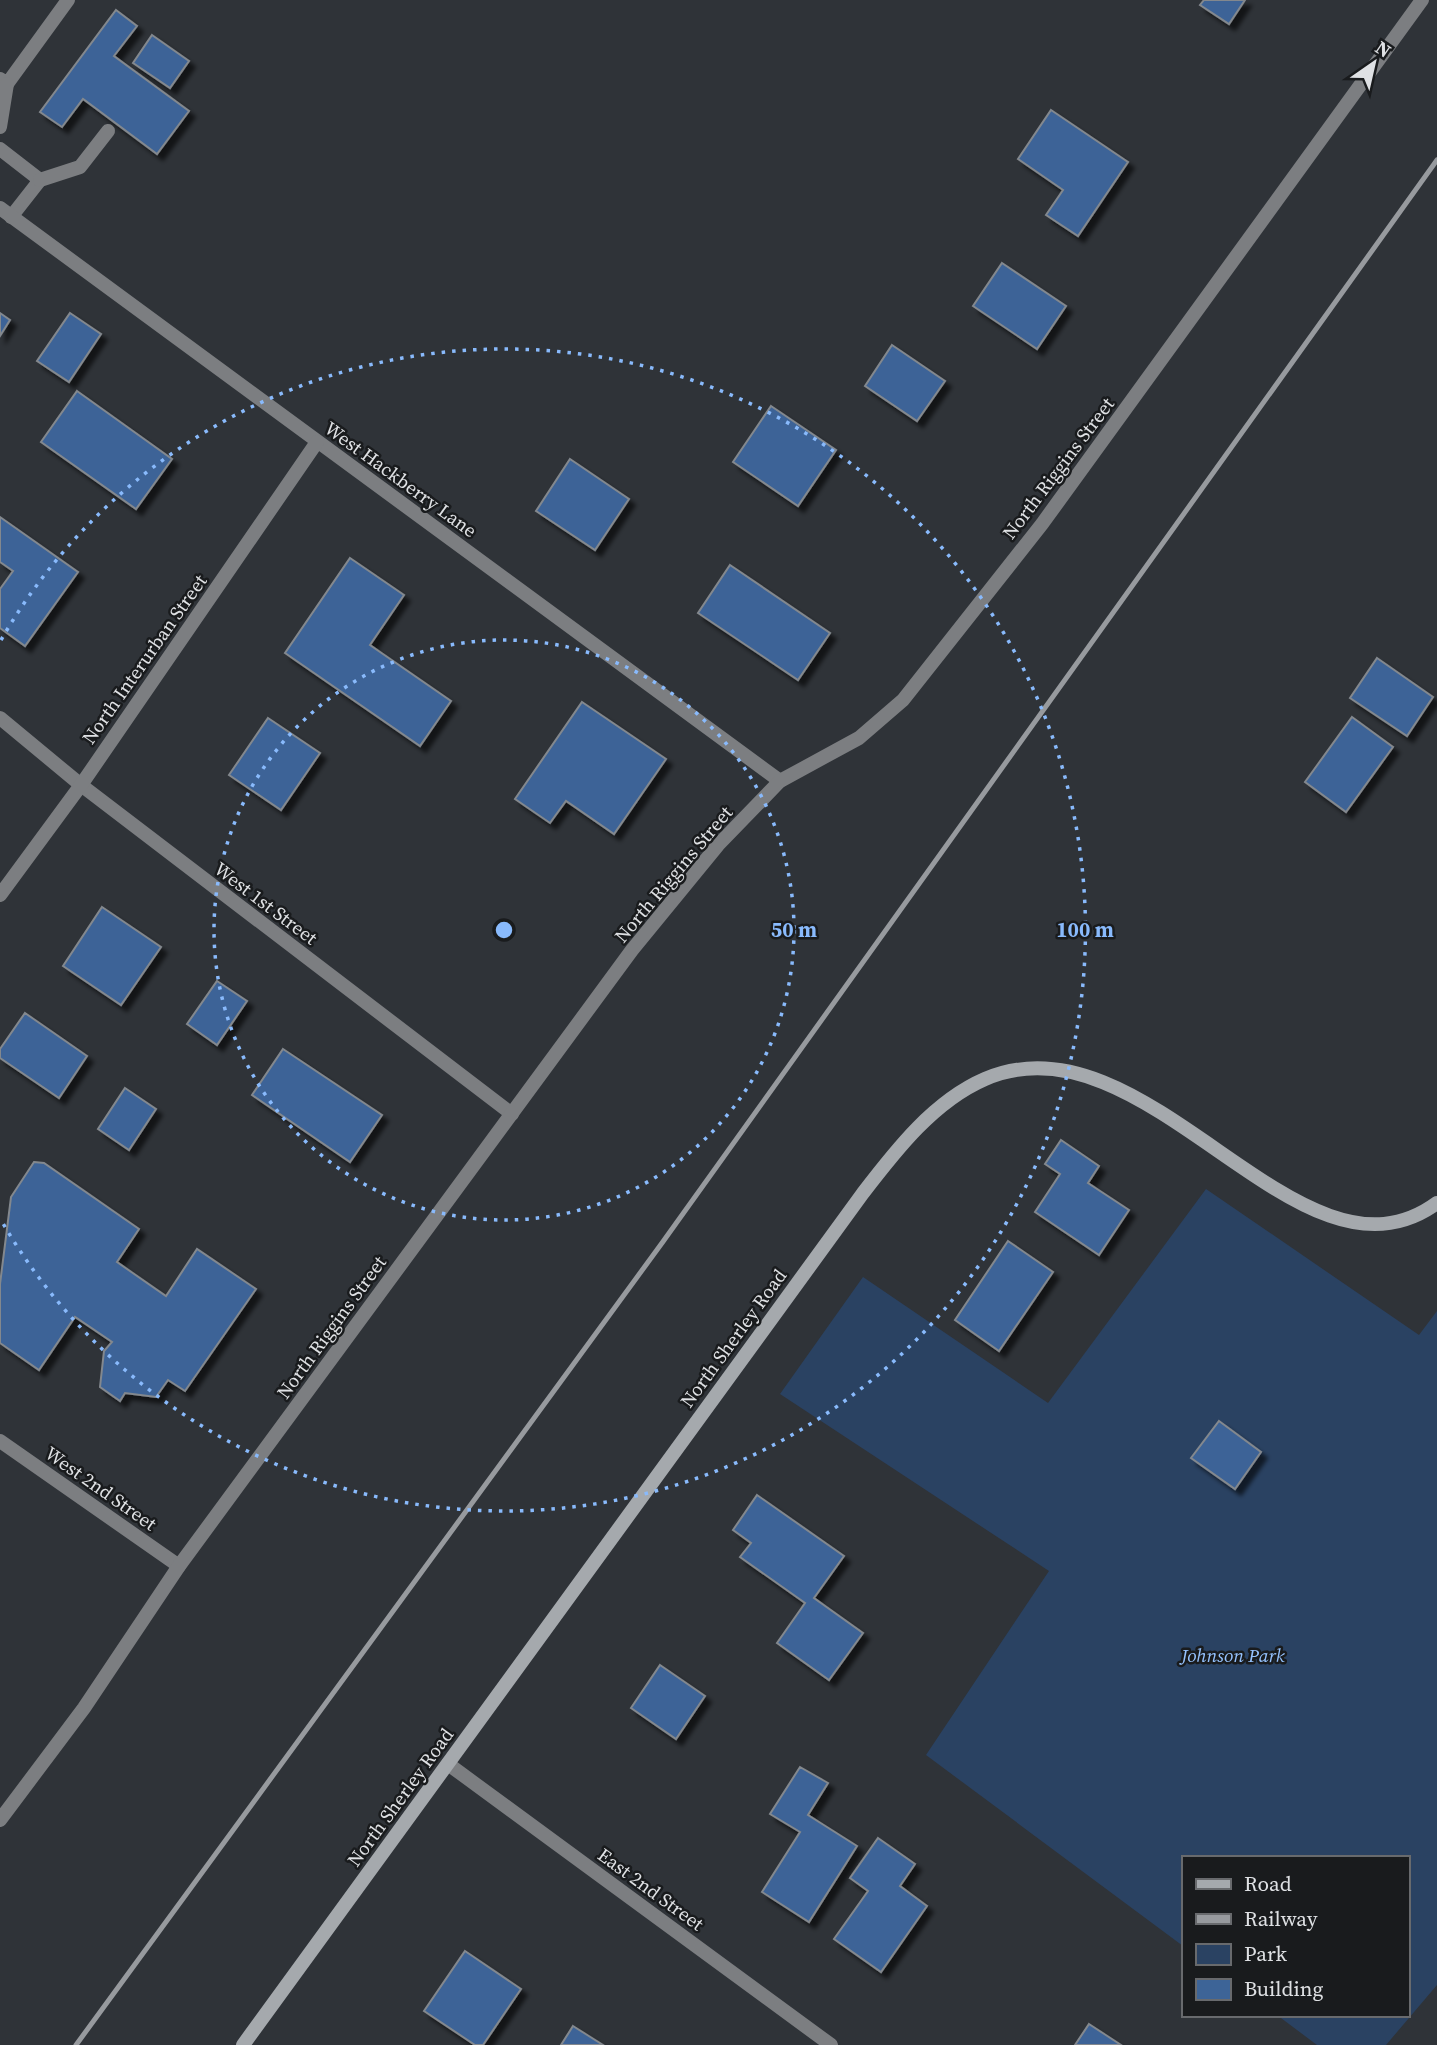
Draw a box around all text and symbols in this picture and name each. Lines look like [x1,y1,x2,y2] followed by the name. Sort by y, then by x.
[1339,28,1409,98] north arrow
[1370,34,1397,64] text: N
[996,391,1120,544] street label: North Riggins Street
[320,415,482,543] street label: West Hackberry Lane
[76,568,213,749] street label: North Interurban Street
[608,799,738,948] street label: North Riggins Street
[209,856,324,951] street label: West 1st Street
[771,915,817,944] text: 50 m
[1056,915,1114,944] text: 100 m
[492,918,516,942] centre of rings
[270,1249,392,1404] street label: North Riggins Street
[674,1263,792,1413] street label: North Sherley Road
[40,1440,163,1537] street label: West 2nd Street
[1178,1642,1285,1668] park label: Johnson Park
[341,1722,459,1872] street label: North Sherley Road
[593,1842,710,1937] street label: East 2nd Street
[1182,1856,1409,2017] legend
[1244,1869,1292,1898] text: Road
[1244,1904,1318,1933] text: Railway
[1244,1939,1288,1968] text: Park
[1244,1974,1323,2003] text: Building

